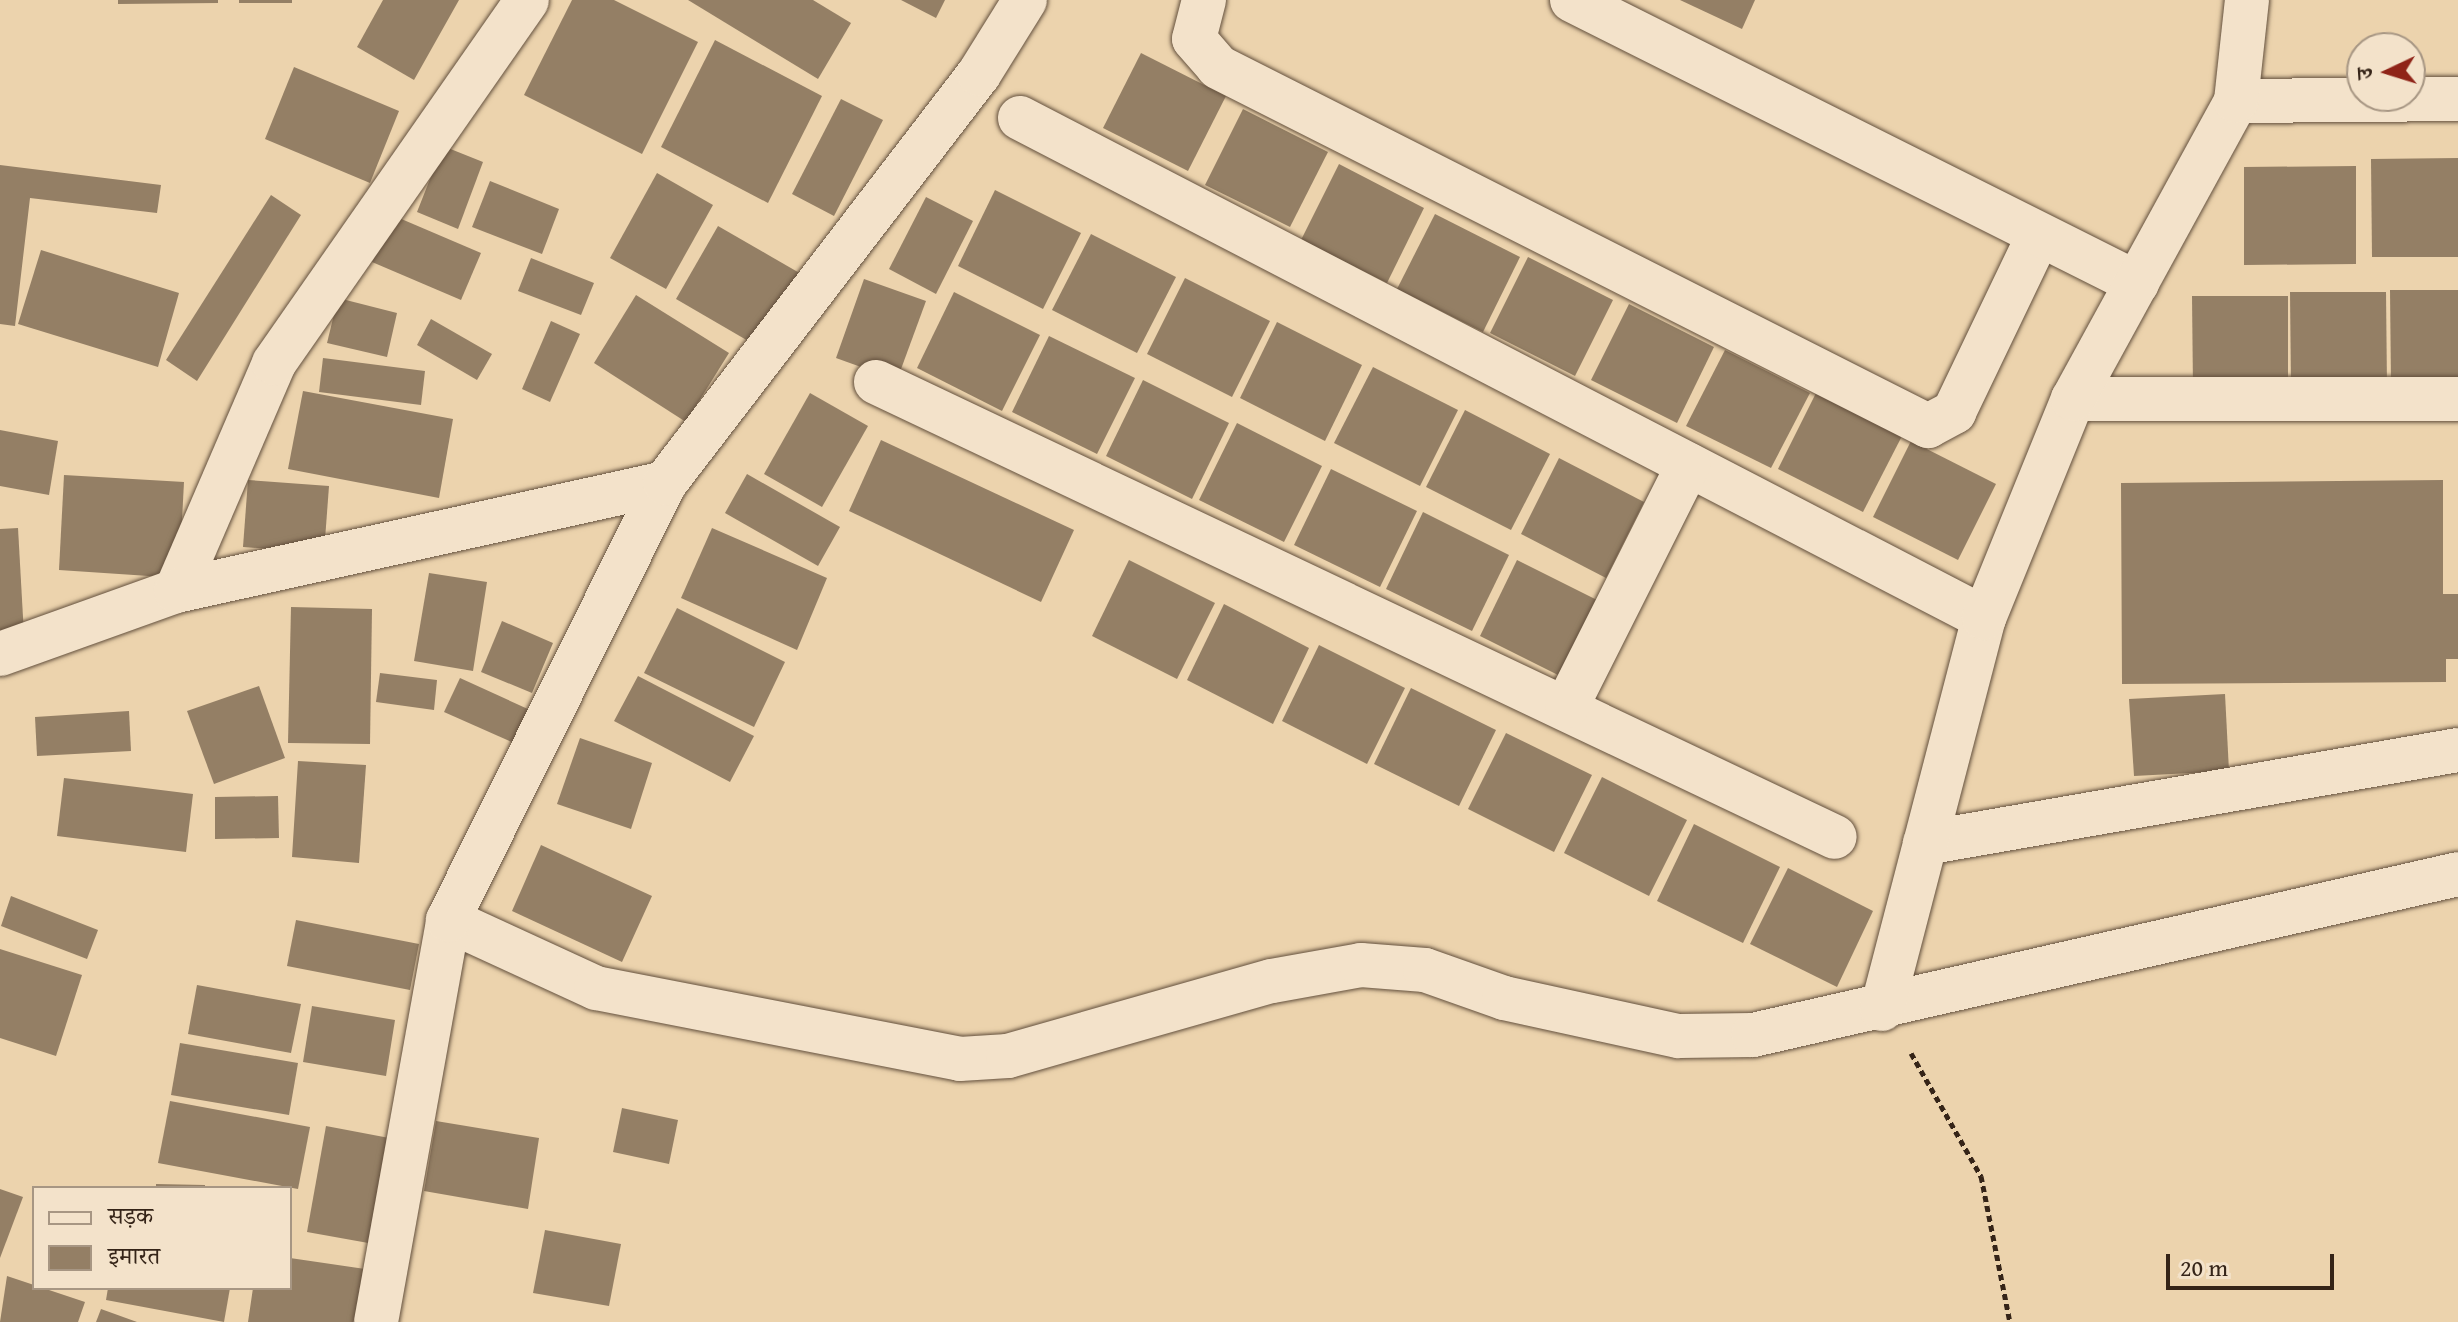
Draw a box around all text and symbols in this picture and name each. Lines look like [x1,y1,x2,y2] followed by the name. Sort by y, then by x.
[2346,32,2426,112] north arrow
[2348,67,2380,80] text: उ
[32,1186,292,1290] legend
[108,1198,153,1233] text: सड़क
[108,1238,160,1273] text: इमारत
[2170,1238,2338,1288] scale bar
[2180,1250,2228,1285] text: 20 m

